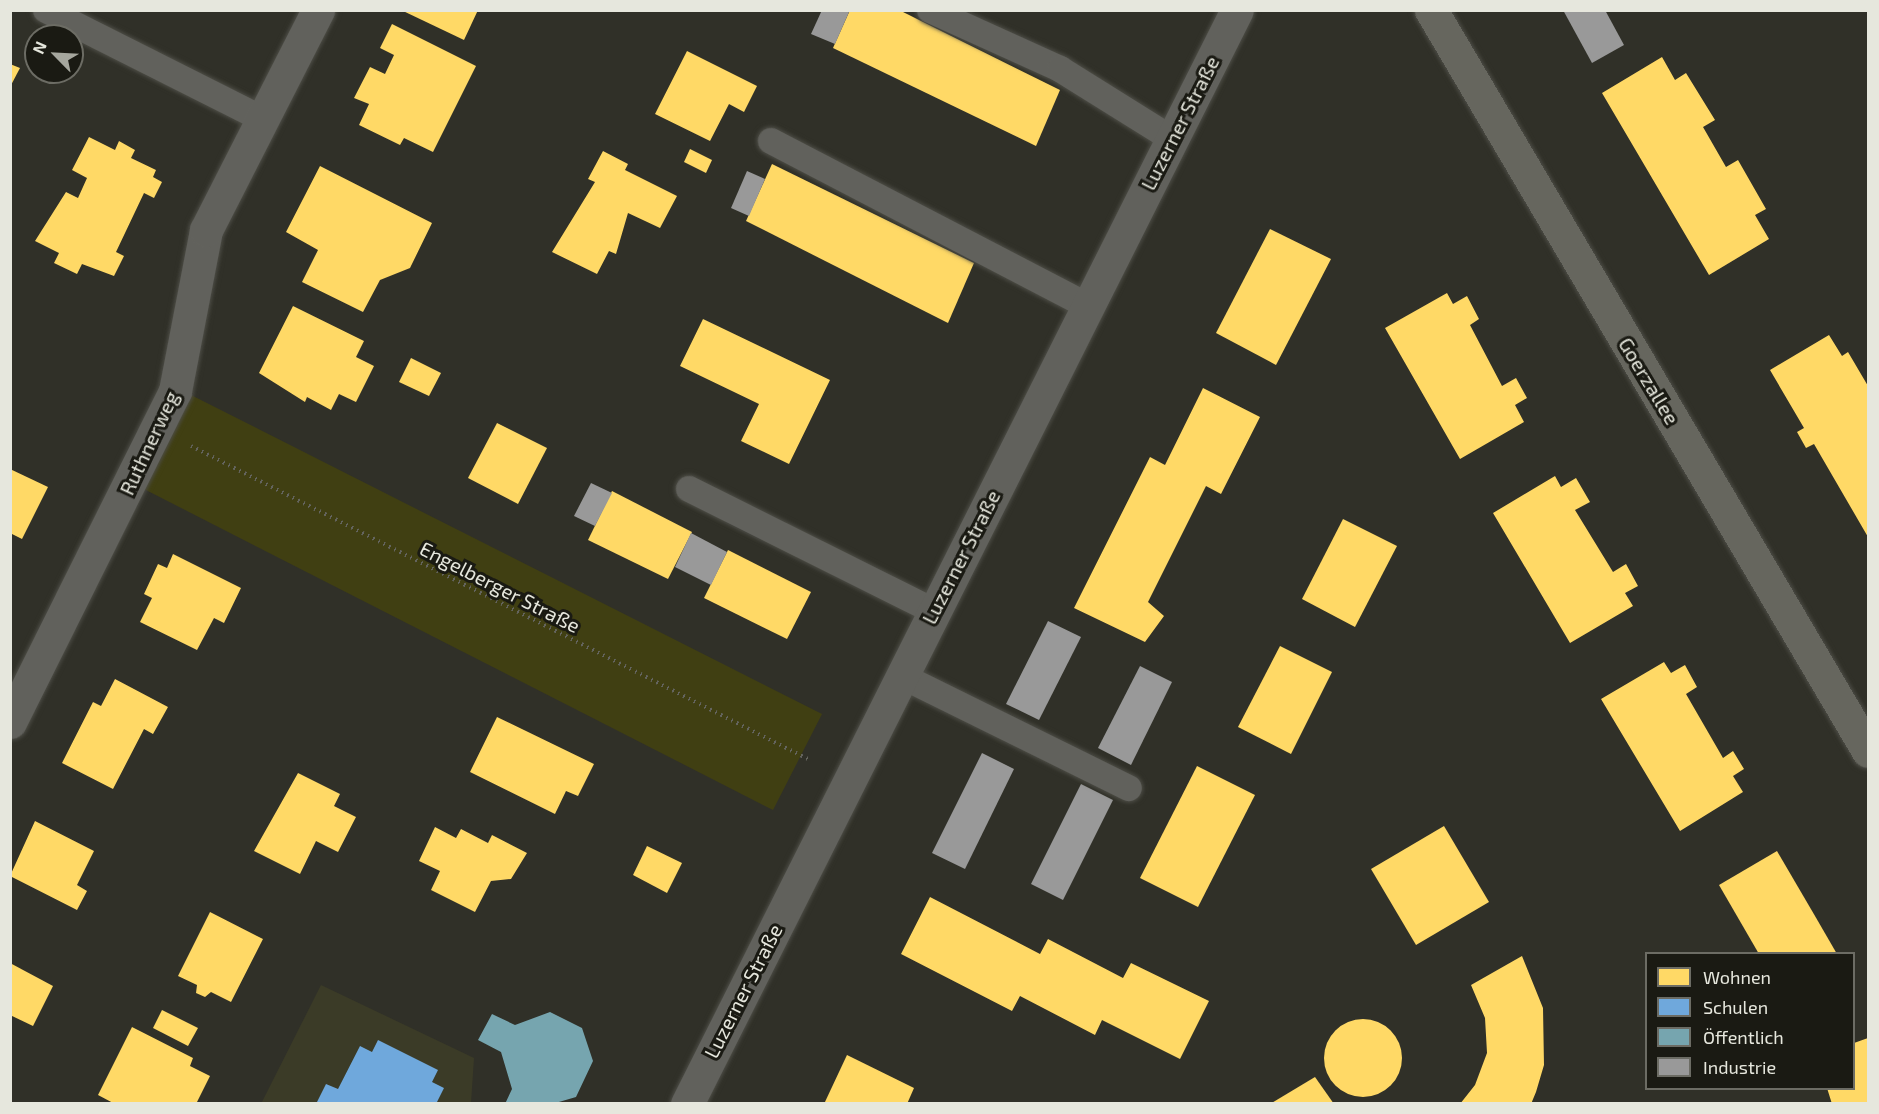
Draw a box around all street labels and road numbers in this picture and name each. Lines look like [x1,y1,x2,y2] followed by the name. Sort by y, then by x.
[1136,52,1224,194] street label: Luzerner Straße
[1614,333,1684,429] street label: Goerzallee
[115,387,183,499] street label: Ruthnerweg
[917,486,1005,628] street label: Luzerner Straße
[416,536,584,638] street label: Engelberger Straße
[699,920,787,1062] street label: Luzerner Straße

